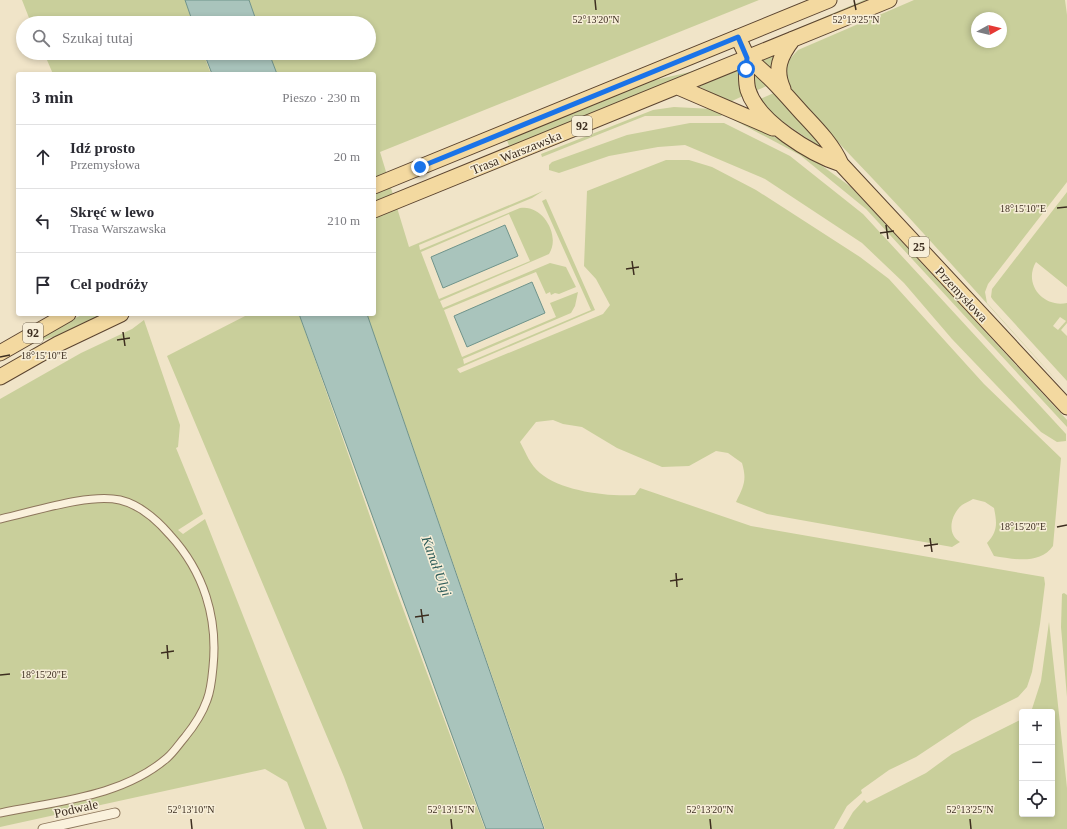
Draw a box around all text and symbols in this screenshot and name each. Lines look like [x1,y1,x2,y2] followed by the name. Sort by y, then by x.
[971,12,1007,48] north arrow
[572,14,620,25] text: 52°13'20"N
[832,14,880,25] text: 52°13'25"N
[16,16,376,60] search box
[30,27,52,49] icon: search
[62,30,133,46] text: Szukaj tutaj
[737,60,755,78] route start
[32,88,73,107] text: 3 min
[282,90,360,105] text: Pieszo · 230 m
[572,116,592,136] road number: 92
[469,127,564,177] street label: Trasa Warszawska
[70,140,135,156] text: Idź prosto
[32,146,54,168] icon: ahead
[334,149,360,164] text: 20 m
[70,157,140,172] text: Przemysłowa
[411,158,429,176] route end
[1000,203,1046,214] text: 18°15'10"E
[70,204,154,220] text: Skręć w lewo
[32,210,54,232] icon: left
[327,213,360,228] text: 210 m
[70,221,166,236] text: Trasa Warszawska
[909,237,929,257] road number: 25
[932,264,991,325] street label: Przemysłowa
[32,274,54,296] icon: arrive
[70,276,148,292] text: Cel podróży
[23,323,43,343] road number: 92
[21,350,67,361] text: 18°15'10"E
[1000,521,1046,532] text: 18°15'20"E
[418,533,454,598] water label: Kanał Ulgi
[21,669,67,680] text: 18°15'20"E
[1019,709,1055,817] map controls
[1019,709,1055,745] button: +
[1019,745,1055,781] button: −
[1019,781,1055,817] button: locate
[53,796,100,821] street label: Podwale
[167,804,215,815] text: 52°13'10"N
[427,804,475,815] text: 52°13'15"N
[686,804,734,815] text: 52°13'20"N
[946,804,994,815] text: 52°13'25"N

